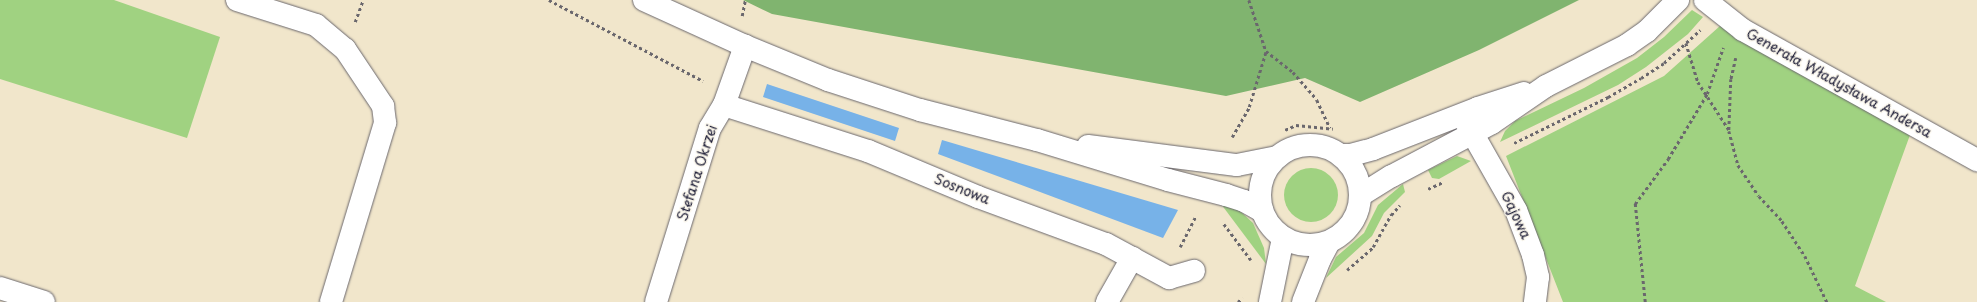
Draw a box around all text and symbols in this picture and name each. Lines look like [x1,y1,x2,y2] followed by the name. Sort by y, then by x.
[1744,25,1934,141] street label: Generała Władysława Andersa
[674,123,720,223] street label: Stefana Okrzei
[932,170,992,208] street label: Sosnowa
[1498,189,1534,241] street label: Gajowa

